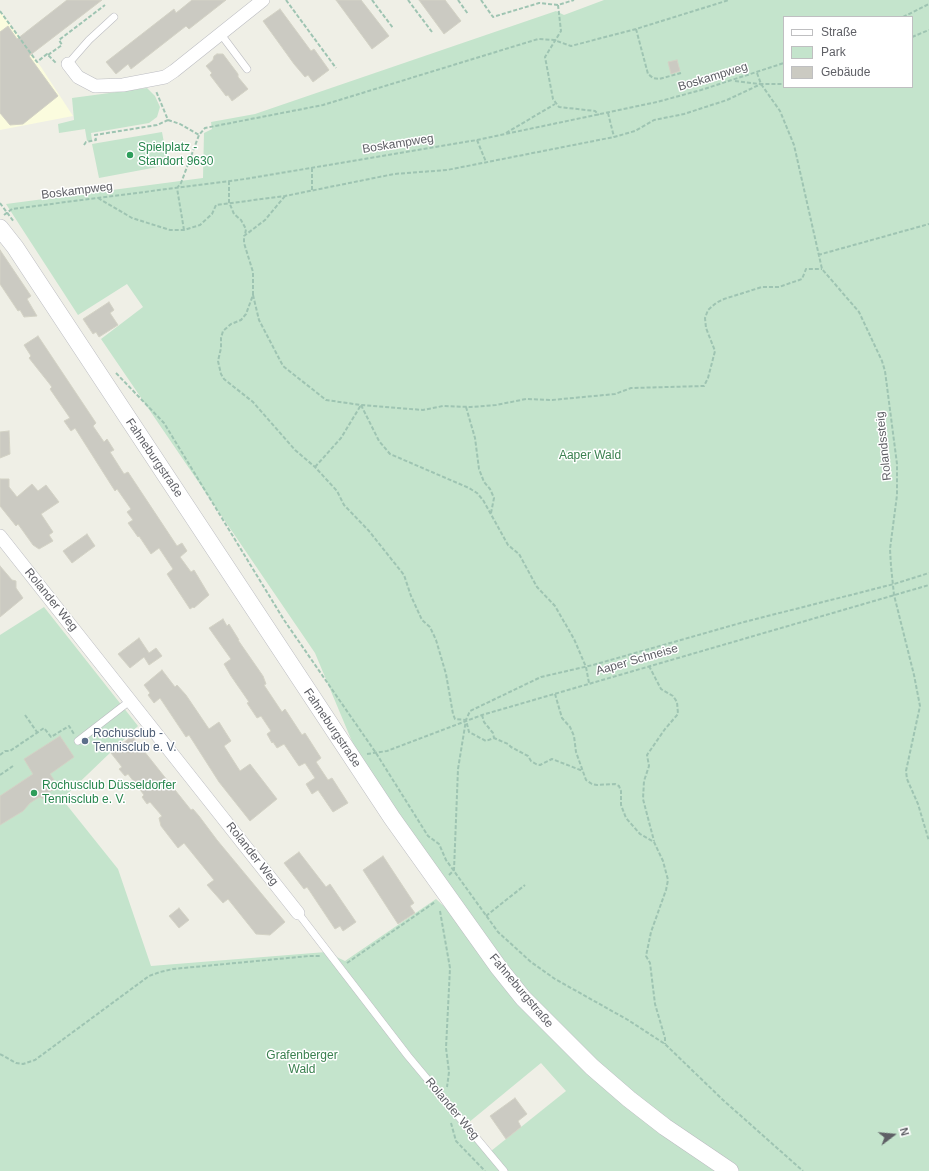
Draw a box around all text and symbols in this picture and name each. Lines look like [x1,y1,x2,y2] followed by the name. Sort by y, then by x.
[783,16,913,88] legend
[821,25,857,39] text: Straße
[821,45,846,59] text: Park
[676,60,750,94] street label: Boskampweg
[821,65,870,79] text: Gebäude
[361,131,435,157] street label: Boskampweg
[138,141,213,169] place label: Spielplatz - Standort 9630
[125,150,135,160] marker: Spielplatz - Standort 9630
[40,179,114,203] street label: Boskampweg
[873,411,895,481] street label: Rolandssteig
[122,416,186,500] street label: Fahneburgstraße
[559,449,621,463] park label: Aaper Wald
[21,566,81,634] street label: Rolander Weg
[594,641,680,679] street label: Aaper Schneise
[300,686,364,770] street label: Fahneburgstraße
[93,727,177,755] place label: Rochusclub - Tennisclub e. V.
[80,736,90,746] marker: Rochusclub - Tennisclub e. V.
[42,779,176,807] place label: Rochusclub Düsseldorfer Tennisclub e. V.
[29,788,39,798] marker: Rochusclub Düsseldorfer Tennisclub e. V.
[223,819,281,889] street label: Rolander Weg
[486,951,556,1031] street label: Fahneburgstraße
[266,1049,338,1077] park label: Grafenberger Wald
[422,1075,482,1143] street label: Rolander Weg
[873,1115,913,1155] north arrow
[898,1126,911,1137] text: N

